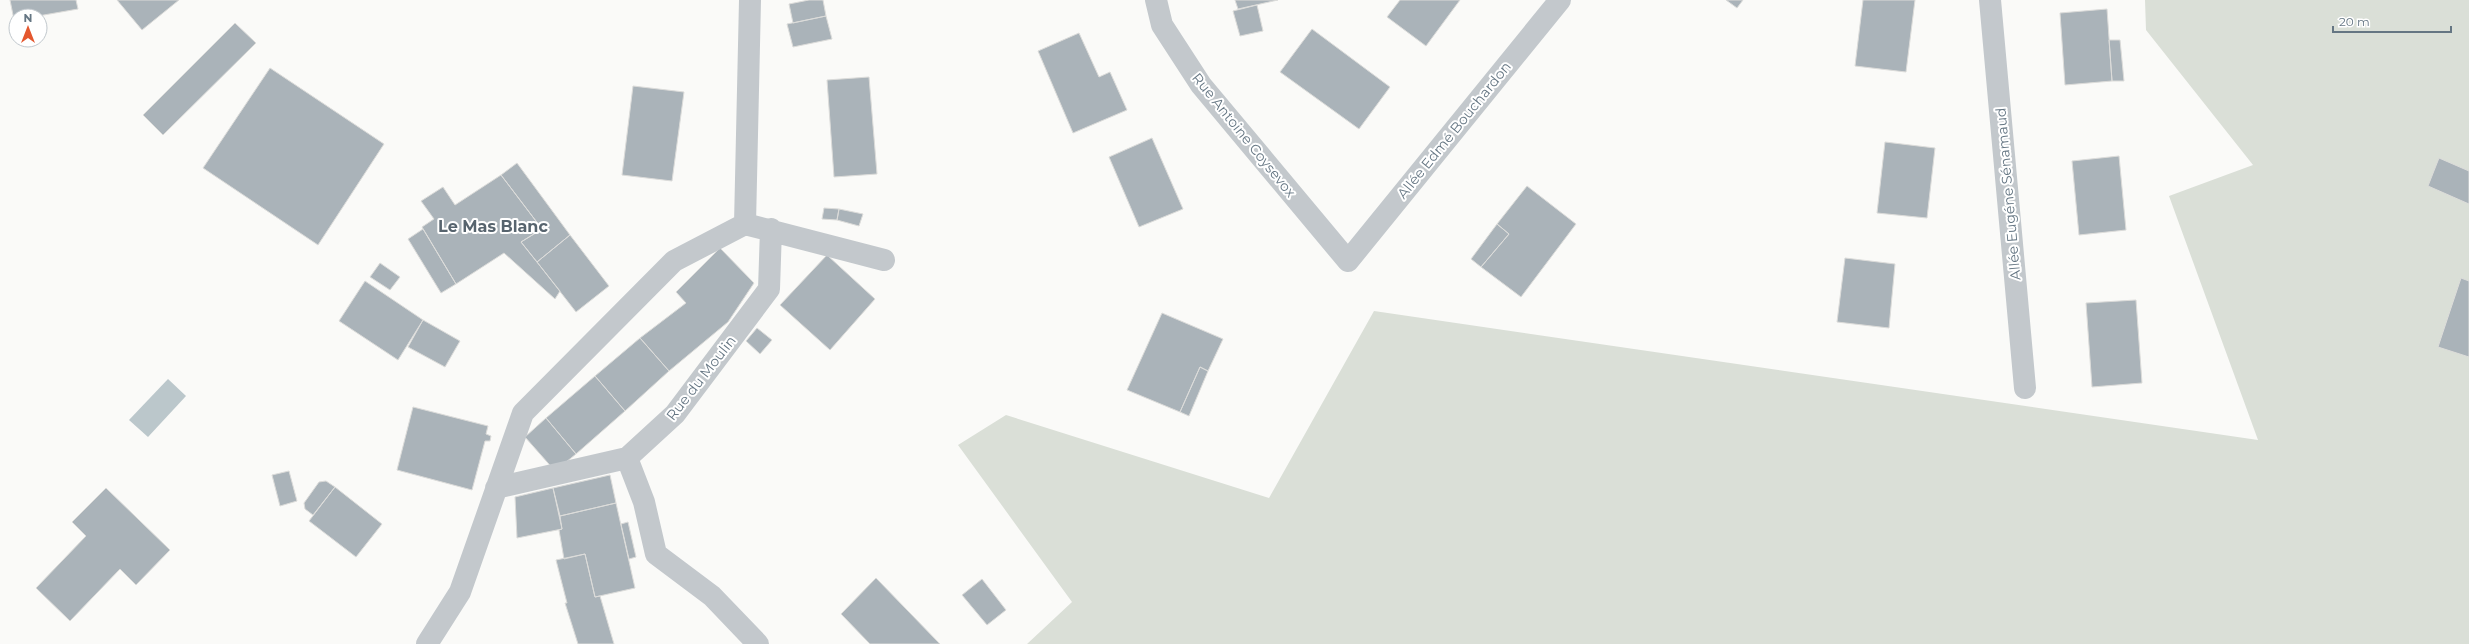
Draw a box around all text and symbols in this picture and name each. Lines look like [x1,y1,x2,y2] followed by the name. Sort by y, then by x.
[8,8,48,48] north arrow
[2333,8,2451,34] scale bar
[24,11,32,25] text: N
[2339,14,2370,29] text: 20 m
[1393,58,1515,202] street label: Allée Edmé Bouchardon
[1188,69,1300,201] street label: Rue Antoine Coysevox
[1991,107,2025,281] street label: Allée Eugéne Sénamaud
[438,217,548,236] district label: Le Mas Blanc
[662,332,740,424] street label: Rue du Moulin

